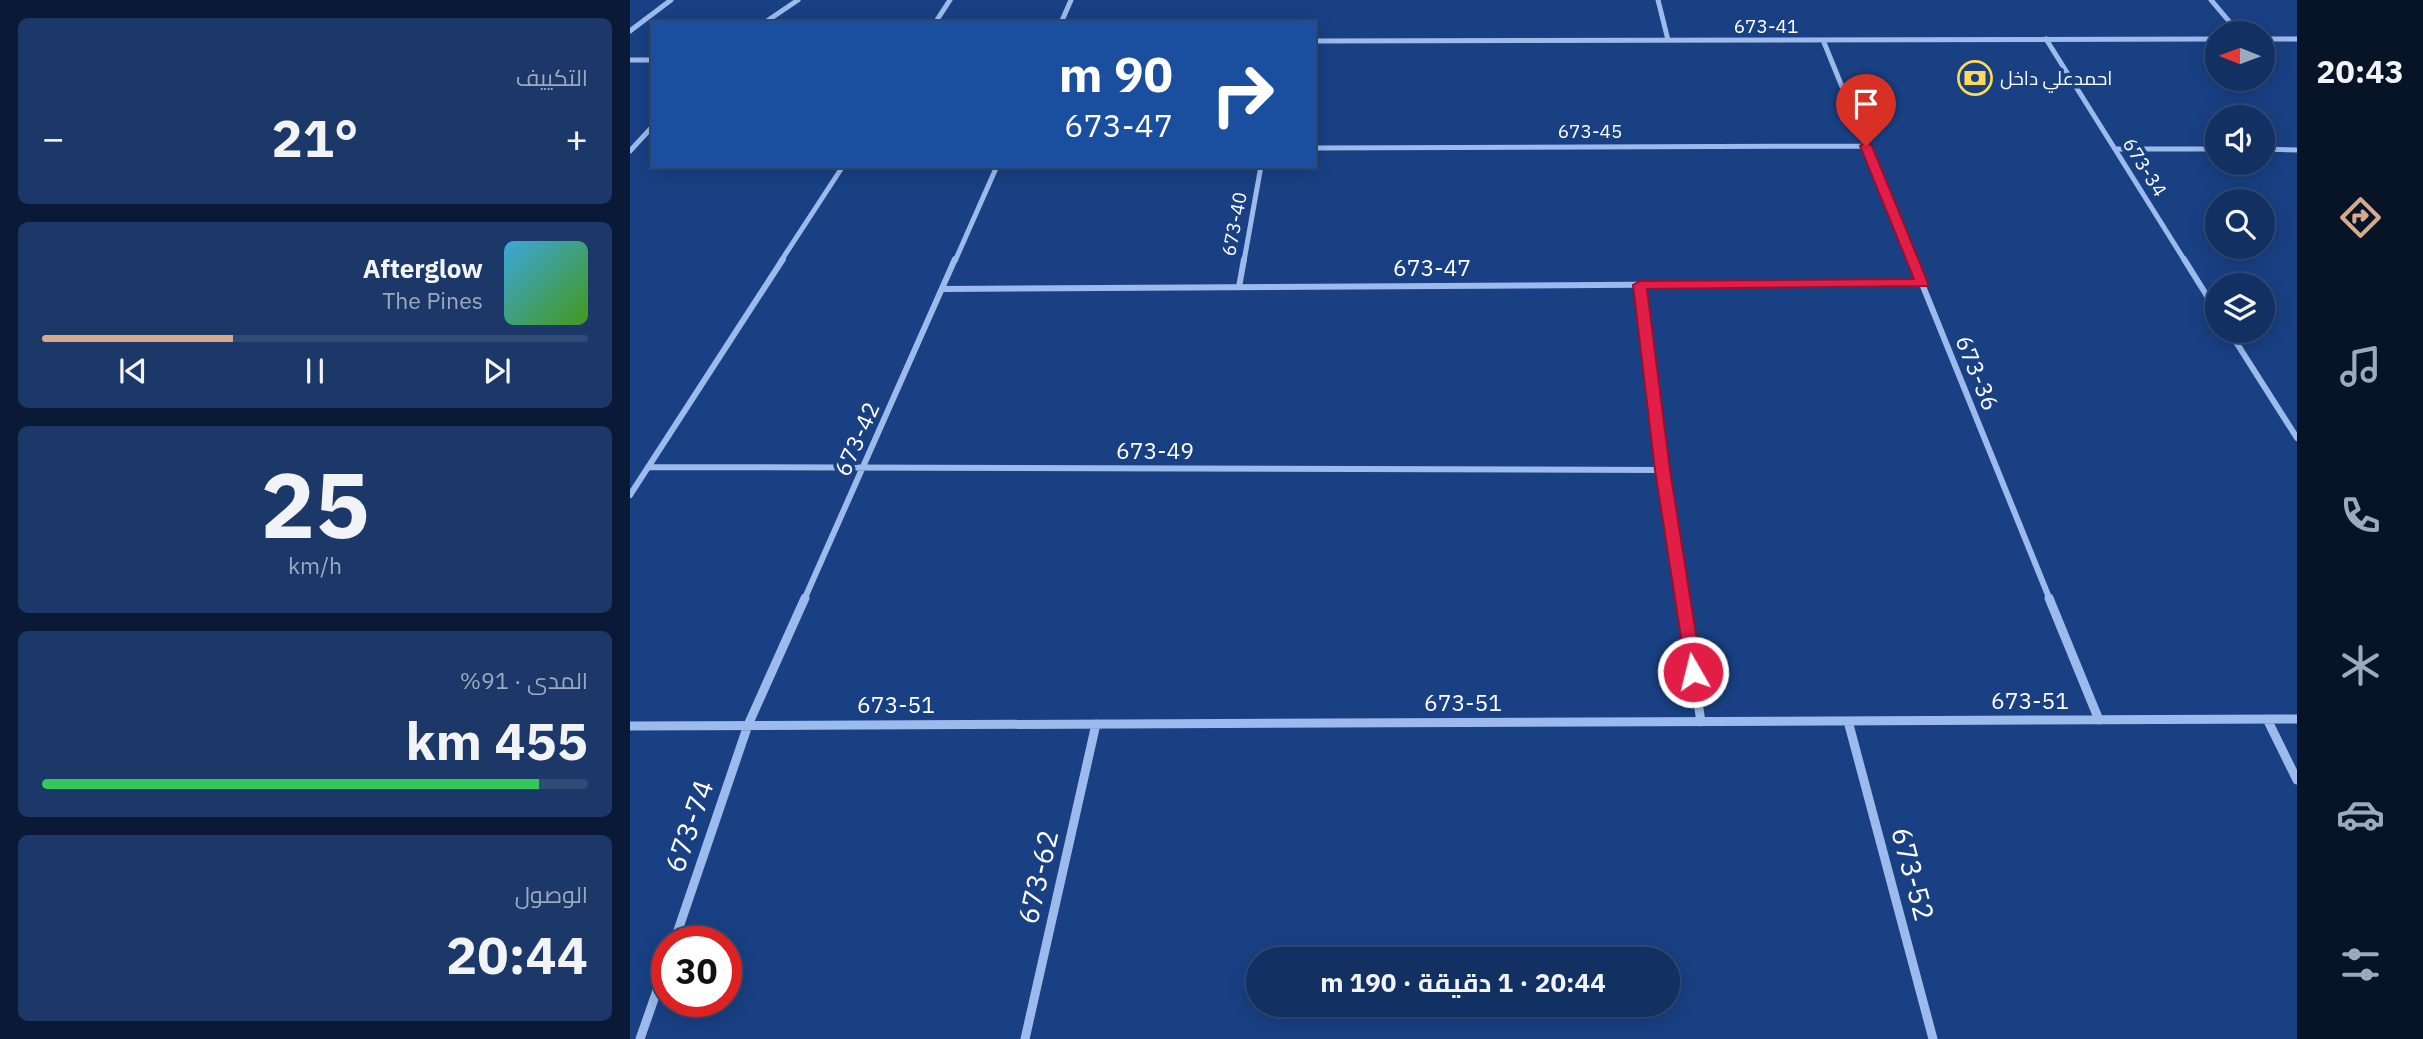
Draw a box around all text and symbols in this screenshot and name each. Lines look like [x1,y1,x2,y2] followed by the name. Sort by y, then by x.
[1734,14,1798,38] street label: 673-41
[2205,21,2275,91] north arrow
[2205,21,2275,343] map controls
[1059,42,1173,105] text: 90 m
[1197,49,1288,140] icon: right
[2316,50,2404,92] text: 20:43
[1956,59,1994,97] bank icon: احمدعلي داخل
[516,62,588,92] text: التكييف
[2000,66,2112,93] place label: احمدعلي داخل
[1836,74,1896,146] pin
[1847,85,1885,123] icon: arrive
[272,104,358,171] text: 21°
[1064,104,1173,146] text: 673-47
[2205,105,2275,175] button: sound
[42,113,65,162] text: −
[565,113,588,162] text: +
[1558,119,1622,143] street label: 673-45
[2118,133,2172,201] street label: 673-34
[2205,189,2275,259] button: search
[1216,190,1252,258] street label: 673-40
[2336,193,2385,242] icon: directions
[363,251,483,285] text: Afterglow
[1393,252,1471,282] street label: 673-47
[2205,273,2275,343] button: layers
[382,285,483,315] text: The Pines
[1949,331,2006,414] street label: 673-36
[2336,342,2385,391] icon: music
[114,352,152,390] icon: previous
[296,352,334,390] icon: pause
[478,352,516,390] icon: next
[826,397,886,480] street label: 673-42
[1116,435,1194,465] street label: 673-49
[260,445,370,563] text: 25
[2336,491,2385,540] icon: phone
[288,550,342,580] text: km/h
[1656,635,1730,709] position arrow
[2336,641,2385,690] icon: climate
[460,665,588,695] text: المدى · 91%
[1991,685,2069,715] street label: 673-51
[1424,687,1502,717] street label: 673-51
[857,689,935,719] street label: 673-51
[406,707,588,774] text: 455 km
[656,775,722,877] street label: 673-74
[2336,790,2385,839] icon: car
[1883,823,1944,925] street label: 673-52
[1009,826,1066,927] street label: 673-62
[515,879,588,909] text: الوصول
[446,921,588,988] text: 20:44
[651,926,742,1017] speed limit sign: 30
[2336,940,2385,989] icon: filters
[1320,965,1606,999] text: 20:44 · 1 دقيقة · 190 m

